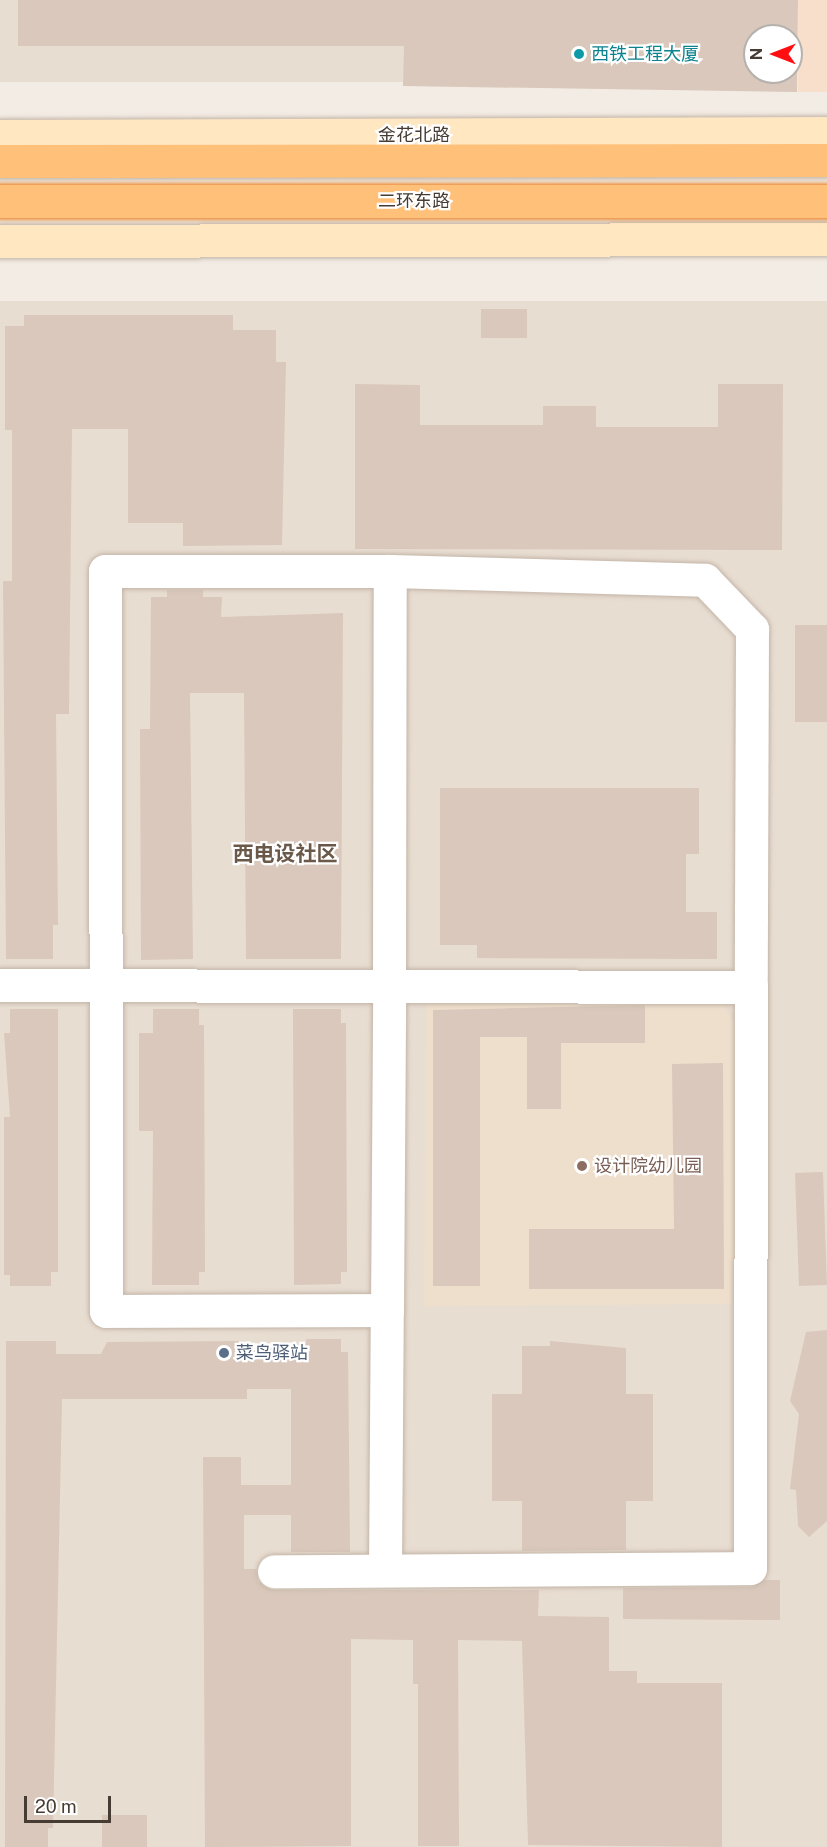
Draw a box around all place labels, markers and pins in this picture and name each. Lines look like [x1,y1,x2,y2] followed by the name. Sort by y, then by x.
[591,43,699,65] place label: 西铁工程大厦
[572,47,586,61] marker: 西铁工程大厦
[594,1155,702,1177] place label: 设计院幼儿园
[575,1159,589,1173] marker: 设计院幼儿园
[236,1342,308,1364] place label: 菜鸟驿站
[217,1346,231,1360] marker: 菜鸟驿站

